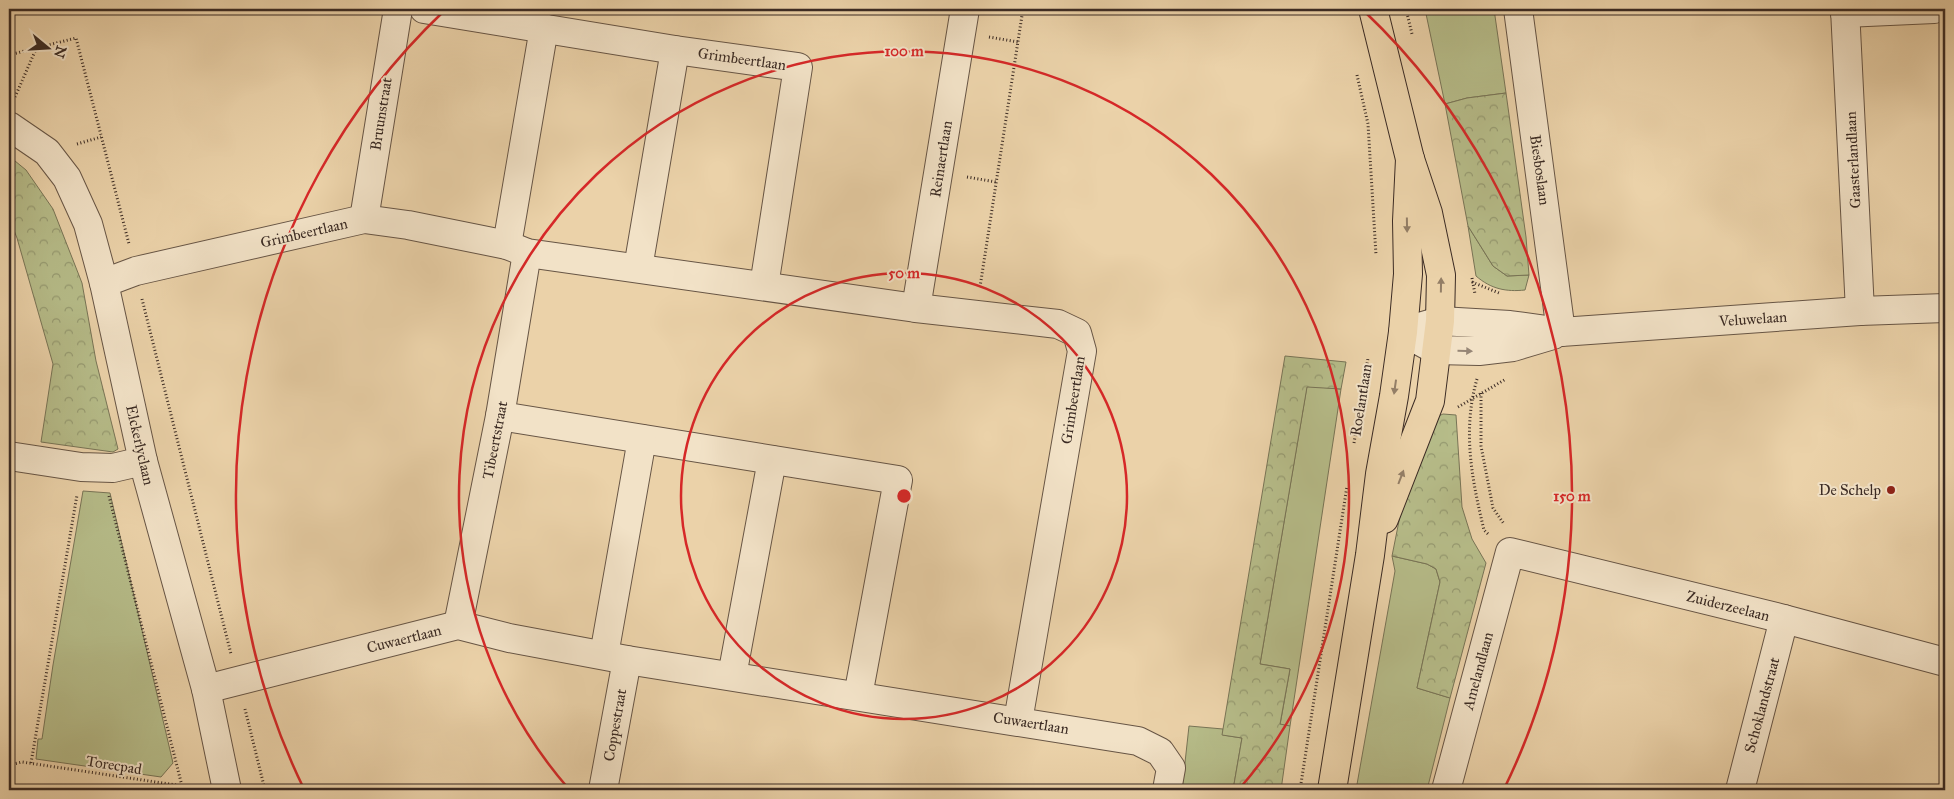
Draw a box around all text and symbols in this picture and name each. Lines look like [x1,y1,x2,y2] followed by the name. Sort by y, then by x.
[22,22,72,72] north arrow
[884,42,924,60] text: 100 m
[50,44,70,60] text: N
[697,44,787,74] street label: Grimbeertlaan
[366,75,396,152] street label: Bruunstraat
[1841,111,1865,209] street label: Gaasterlandlaan
[926,119,956,199] street label: Reinaertlaan
[1526,134,1554,206] street label: Biesboslaan
[259,214,349,252] street label: Grimbeertlaan
[1403,218,1411,234] one-way arrow
[888,264,920,282] text: 50 m
[1437,277,1445,293] one-way arrow
[1717,308,1788,330] street label: Veluwelaan
[1457,347,1473,355] one-way arrow
[1057,355,1089,445] street label: Grimbeertlaan
[1346,363,1376,437] street label: Roelantlaan
[1391,380,1399,396] one-way arrow
[479,399,512,481] street label: Tibeertstraat
[122,403,158,487] street label: Elckerlyclaan
[1397,470,1405,484] one-way arrow
[1819,481,1881,499] place label: De Schelp
[1885,484,1897,496] marker: De Schelp
[895,487,913,505] centre of rings
[1553,487,1591,505] text: 150 m
[1685,587,1771,625] street label: Zuiderzeelaan
[365,621,443,657] street label: Cuwaertlaan
[1459,630,1497,713] street label: Amelandlaan
[1741,655,1784,755] street label: Schoklandstraat
[600,687,630,763] street label: Coppestraat
[992,708,1070,738] street label: Cuwaertlaan
[85,752,144,778] street label: Torecpad

